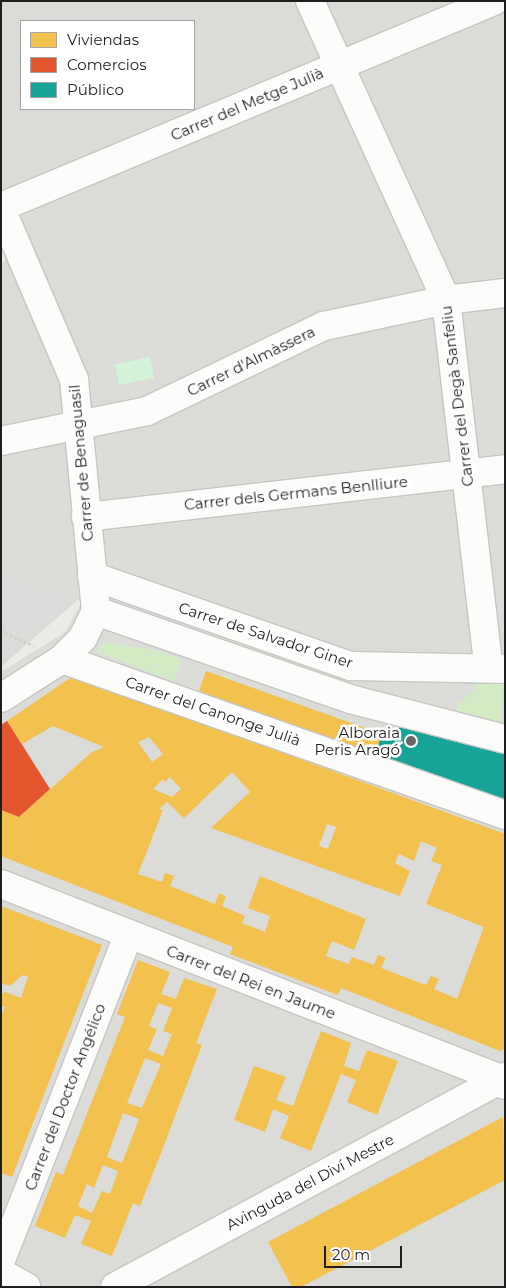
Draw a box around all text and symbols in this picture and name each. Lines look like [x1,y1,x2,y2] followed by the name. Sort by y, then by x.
[20,20,195,110] legend
[67,30,139,49] text: Viviendas
[67,55,147,74] text: Comercios
[168,64,326,144] street label: Carrer del Metge Julià
[67,80,124,99] text: Público
[437,304,477,488] street label: Carrer del Degà Sanfeliu
[184,322,318,400] street label: Carrer d'Almàssera
[65,384,97,542] street label: Carrer de Benaguasil
[183,472,409,514] street label: Carrer dels Germans Benlliure
[176,598,356,672] street label: Carrer de Salvador Giner
[123,673,303,749] street label: Carrer del Canonge Julià
[314,723,400,758] place label: Alboraia Peris Aragó
[404,734,418,748] marker: Alboraia Peris Aragó
[164,941,338,1023] street label: Carrer del Rei en Jaume
[21,1001,109,1193] street label: Carrer del Doctor Angélico
[223,1130,397,1234] street label: Avinguda del Diví Mestre
[326,1236,404,1268] scale bar
[332,1245,370,1264] text: 20 m

